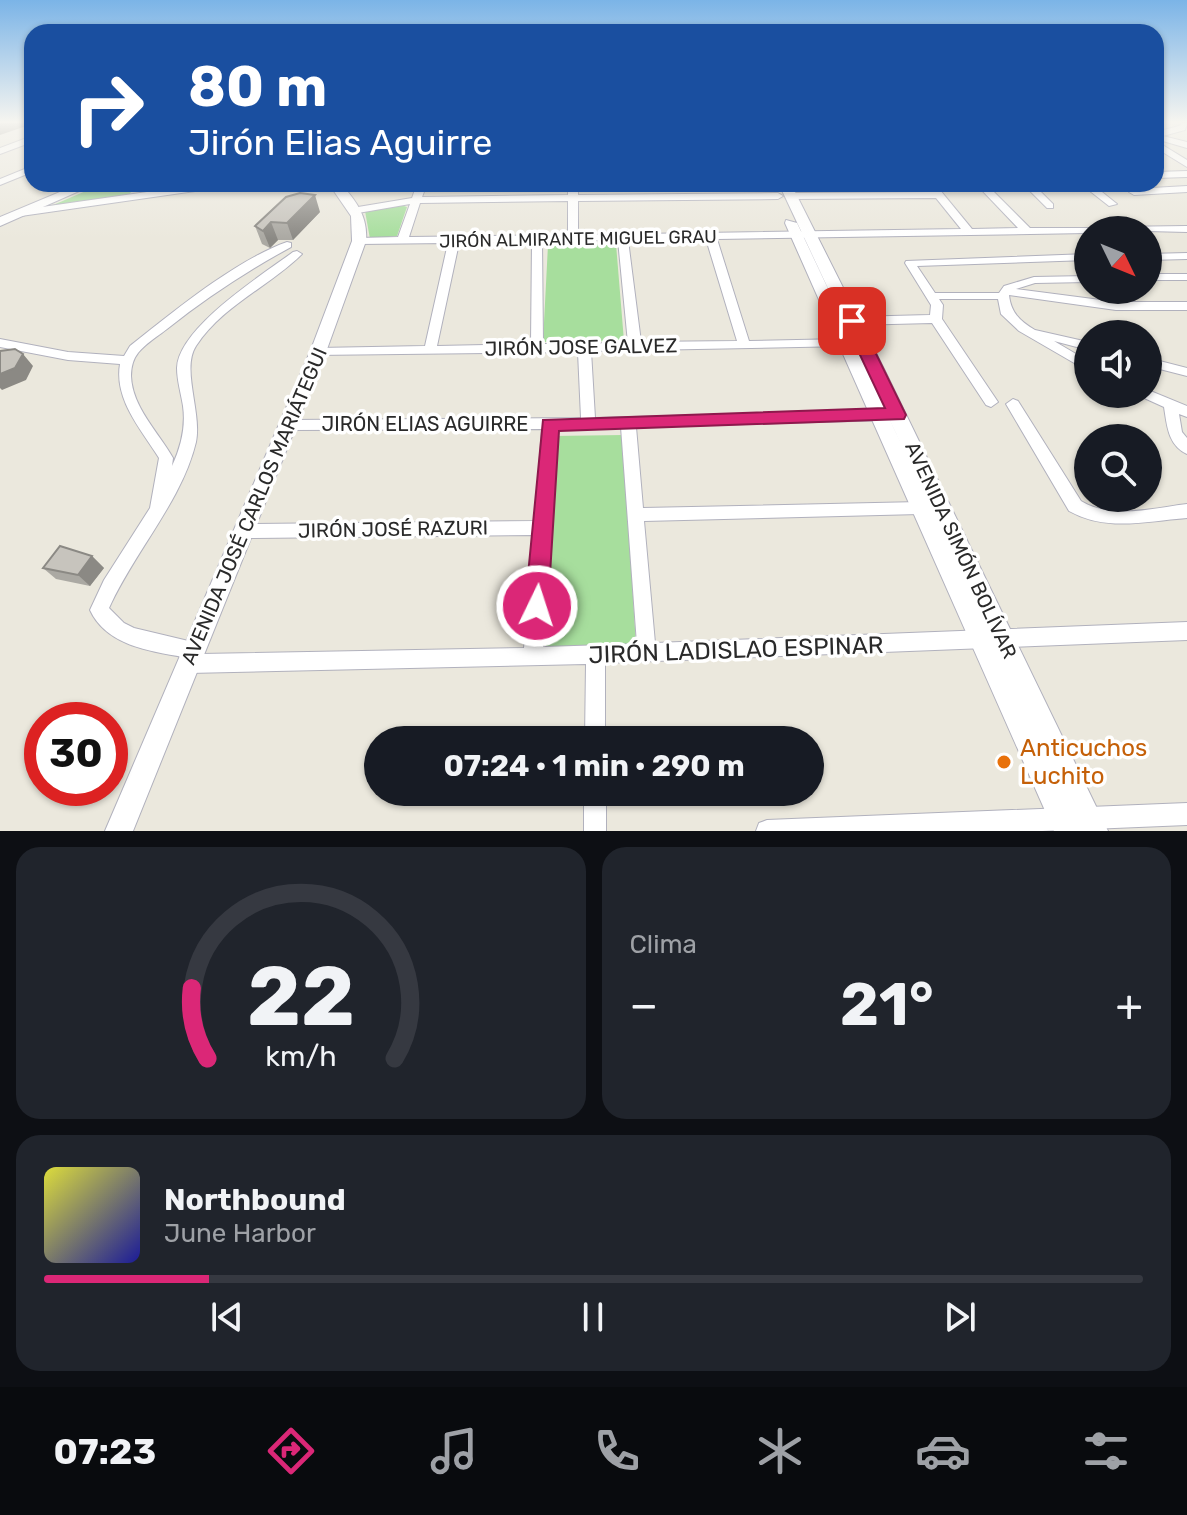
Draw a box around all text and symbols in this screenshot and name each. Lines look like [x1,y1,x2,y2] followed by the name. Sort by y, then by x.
[188,54,327,120] text: 80 m
[56,56,160,160] icon: right
[188,121,492,164] text: Jirón Elias Aguirre
[1074,216,1162,304] north arrow
[1074,216,1162,512] map controls
[439,226,717,252] street label: JIRÓN ALMIRANTE MIGUEL GRAU
[818,287,886,355] pin
[830,299,874,343] icon: arrive
[1074,320,1162,408] button: sound
[485,333,677,361] street label: JIRÓN JOSE GALVEZ
[176,344,332,668] street label: AVENIDA JOSÉ CARLOS MARIÁTEGUI
[322,412,528,436] street label: JIRÓN ELIAS AGUIRRE
[1074,424,1162,512] button: search
[900,438,1022,662] street label: AVENIDA SIMÓN BOLÍVAR
[298,515,488,543] street label: JIRÓN JOSÉ RAZURI
[495,564,579,648] position arrow
[588,631,884,669] street label: JIRÓN LADISLAO ESPINAR
[24,702,128,806] speed limit sign: 30
[1020,734,1147,790] place label: Anticuchos Luchito
[443,748,745,784] text: 07:24 · 1 min · 290 m
[995,753,1013,771] marker: Anticuchos Luchito
[630,929,697,960] text: Clima
[247,947,355,1046] text: 22
[840,969,934,1040] text: 21°
[630,979,658,1031] text: −
[1116,979,1143,1031] text: +
[265,1039,336,1073] text: km/h
[164,1182,346,1218] text: Northbound
[164,1218,316,1249] text: June Harbor
[205,1295,249,1339] icon: previous
[571,1295,615,1339] icon: pause
[938,1295,982,1339] icon: next
[263,1423,319,1479] icon: directions
[426,1423,482,1479] icon: music
[589,1423,645,1479] icon: phone
[752,1423,808,1479] icon: climate
[915,1423,971,1479] icon: car
[1078,1423,1134,1479] icon: filters
[53,1430,156,1473] text: 07:23

